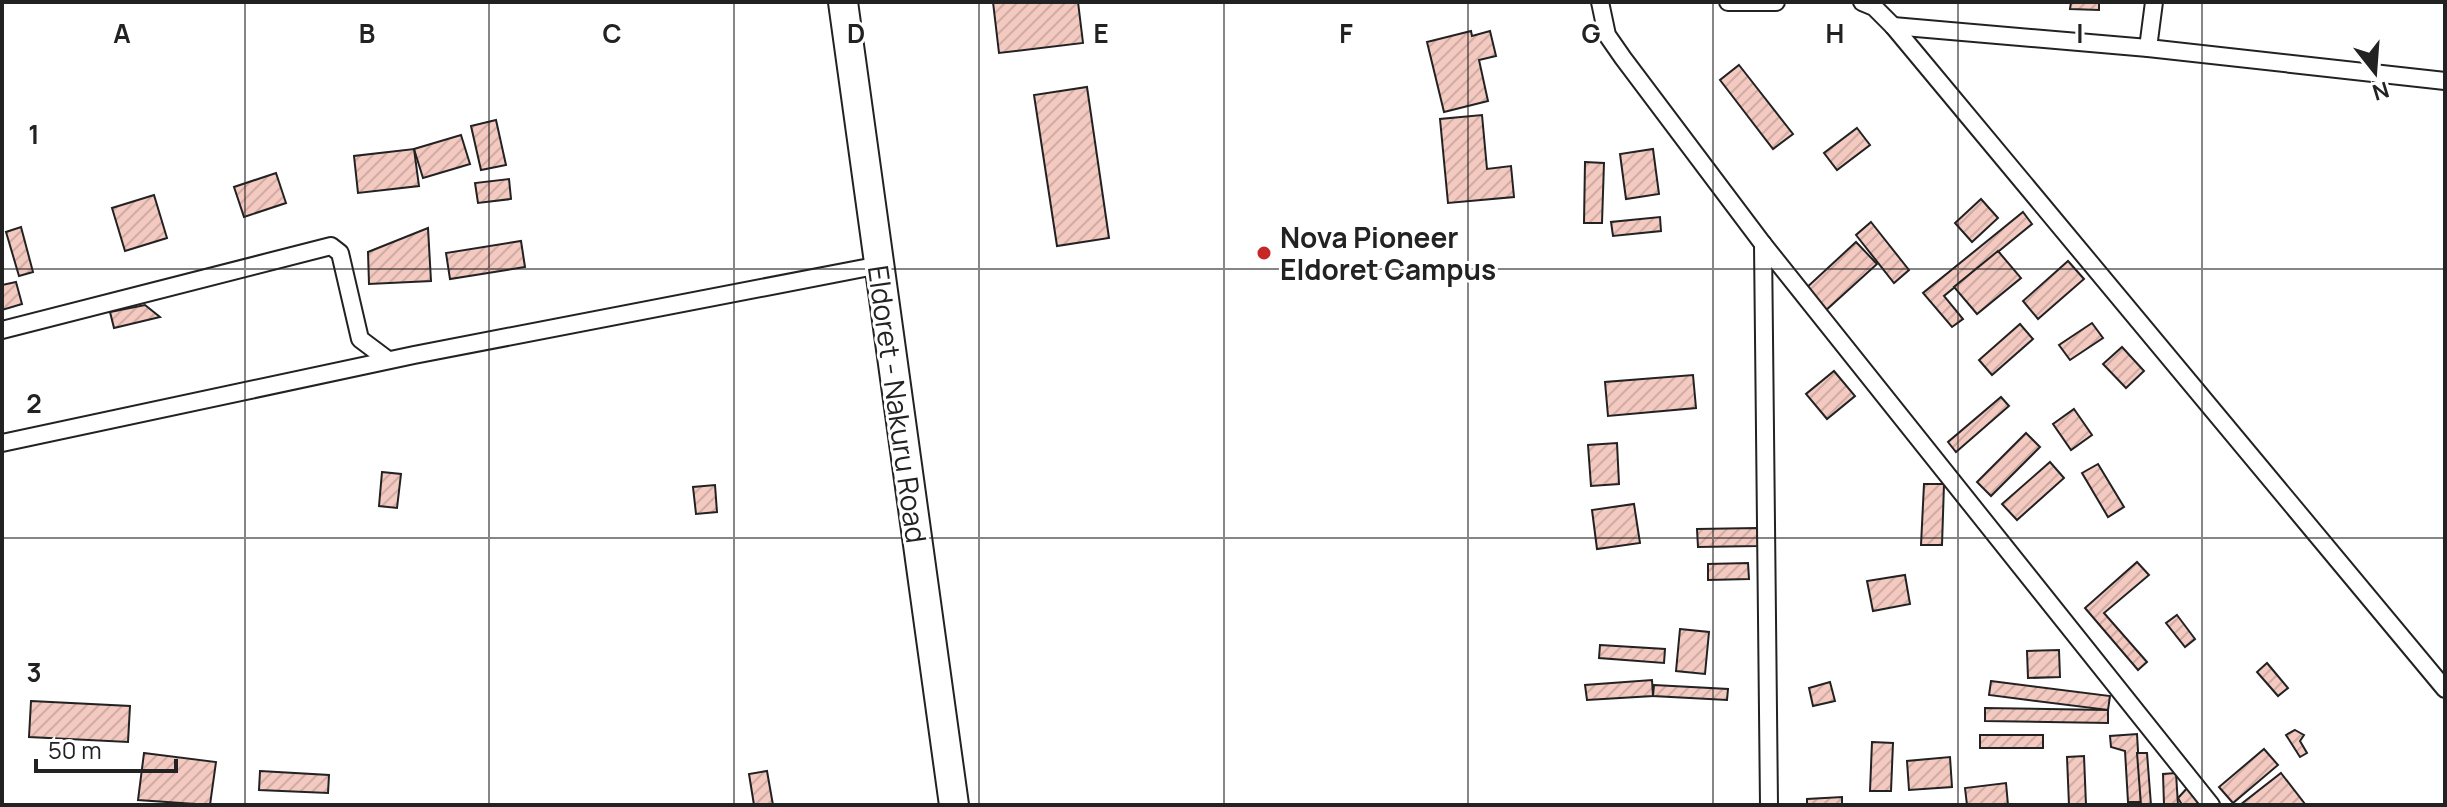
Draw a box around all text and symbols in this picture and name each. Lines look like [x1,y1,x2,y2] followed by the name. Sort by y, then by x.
[113,15,131,51] text: A
[359,15,375,51] text: B
[602,15,622,51] text: C
[847,15,865,51] text: D
[1093,15,1109,51] text: E
[1339,15,1353,51] text: F
[1581,15,1601,51] text: G
[1826,15,1844,51] text: H
[2076,15,2084,51] text: I
[2335,32,2415,112] north arrow
[2369,74,2393,108] text: N
[28,116,40,152] text: 1
[1280,218,1496,288] place label: Nova Pioneer Eldoret Campus
[1255,244,1273,262] marker: Nova Pioneer Eldoret Campus
[860,263,936,545] street label: Eldoret - Nakuru Road
[26,385,42,421] text: 2
[26,654,42,690] text: 3
[36,723,176,773] scale bar
[48,733,102,766] text: 50 m

